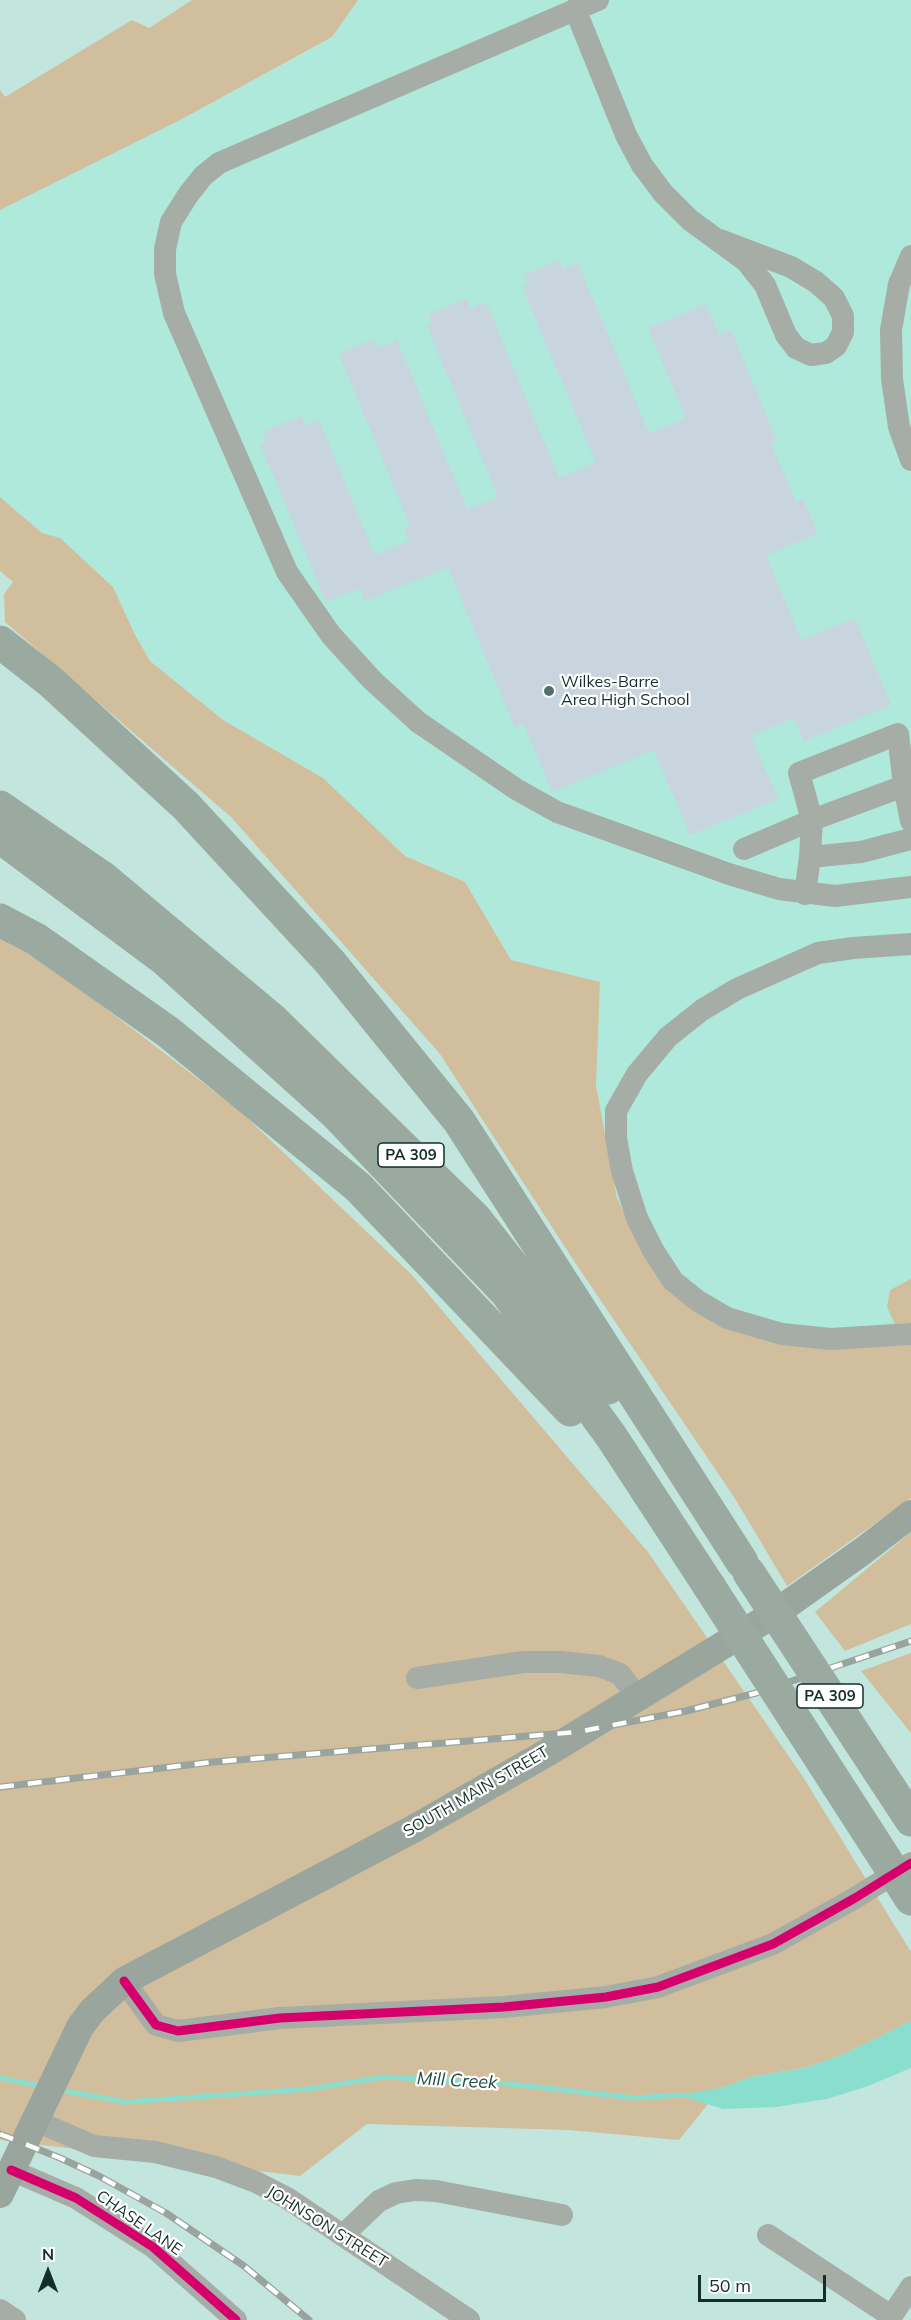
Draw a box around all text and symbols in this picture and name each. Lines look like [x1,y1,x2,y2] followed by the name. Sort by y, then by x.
[561,672,690,710] place label: Wilkes-Barre Area High School
[542,684,556,698] marker: Wilkes-Barre Area High School
[378,1143,444,1167] road number: PA 309
[797,1684,863,1708] road number: PA 309
[400,1743,552,1841] street label: SOUTH MAIN STREET
[416,2068,498,2094] water label: Mill Creek
[263,2182,391,2272] street label: JOHNSON STREET
[93,2186,185,2260] street label: CHASE LANE
[18,2242,78,2302] north arrow
[42,2244,54,2264] text: N
[701,2263,828,2301] scale bar
[709,2274,751,2297] text: 50 m

